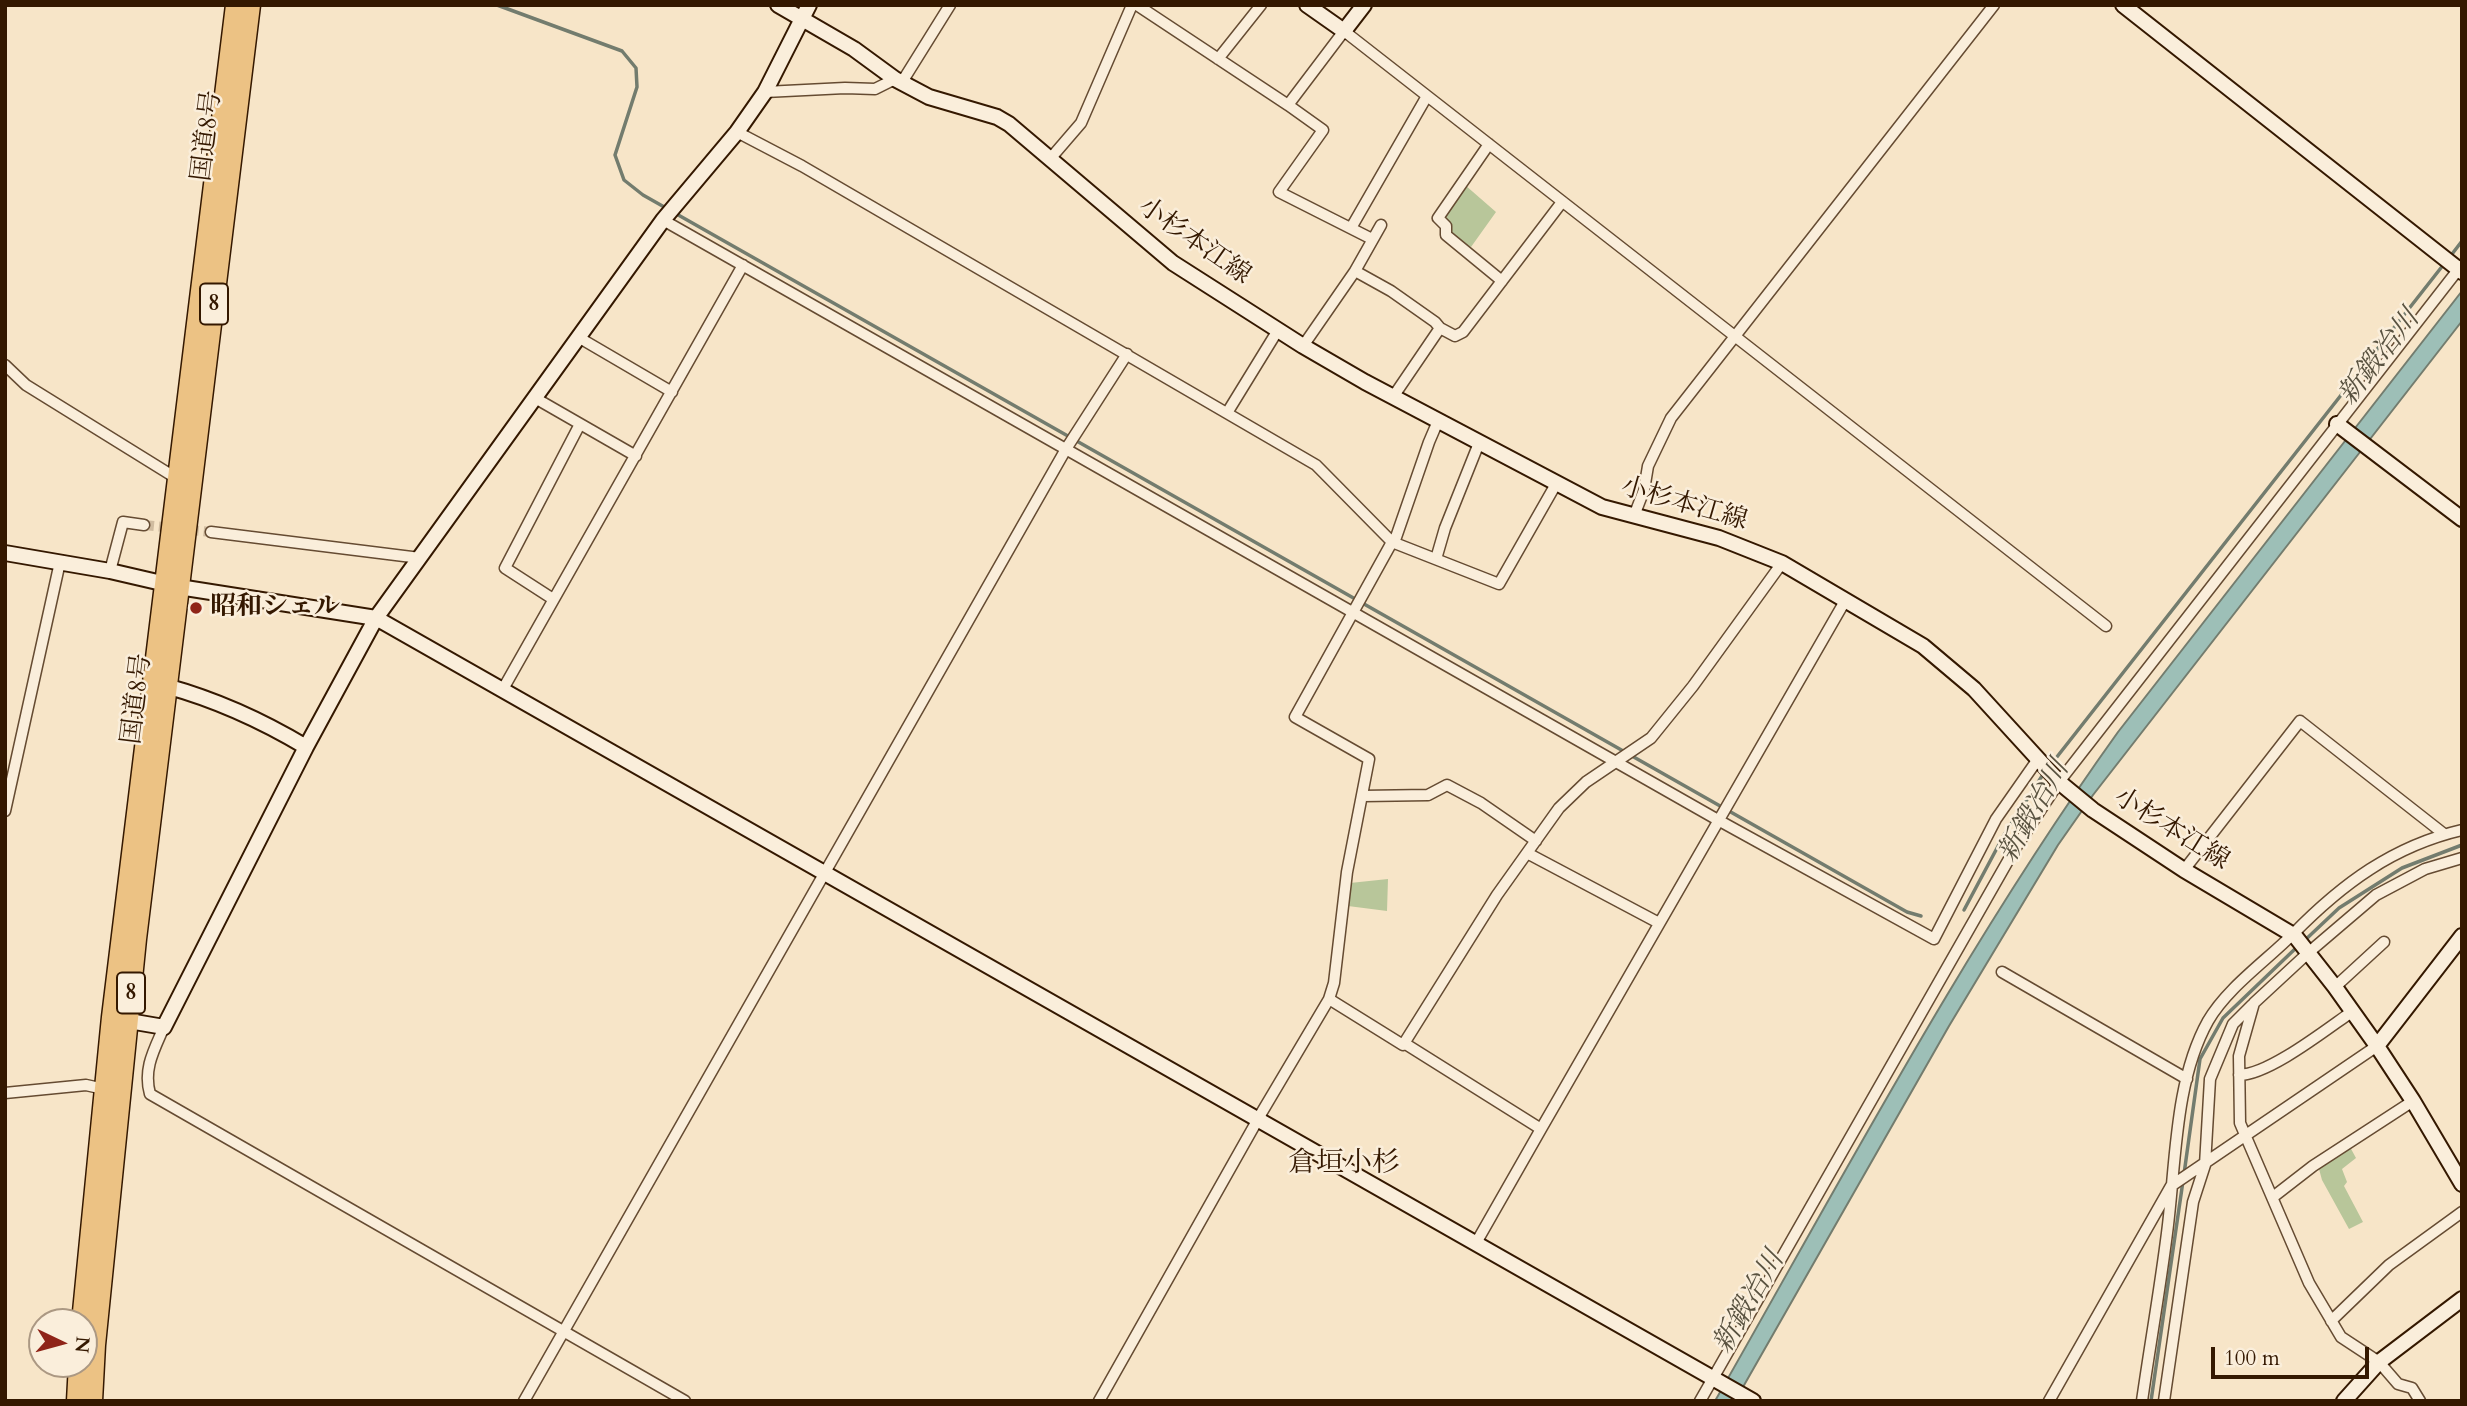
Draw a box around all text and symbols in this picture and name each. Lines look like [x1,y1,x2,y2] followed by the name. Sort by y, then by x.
[187,89,229,183] street label: 国道8号
[1132,192,1256,292] street label: 小杉本江線
[200,284,228,324] road number: 8
[2332,304,2428,412] water label: 新鍛冶川
[1617,472,1751,538] street label: 小杉本江線
[210,592,340,624] place label: 昭和シェル
[188,600,204,616] marker: 昭和シェル
[117,652,159,746] street label: 国道8号
[1992,755,2078,869] water label: 新鍛冶川
[2108,782,2234,878] street label: 小杉本江線
[117,973,145,1014] road number: 8
[1288,1148,1400,1182] district label: 倉垣小杉
[1707,1246,1793,1360] water label: 新鍛冶川
[28,1308,98,1378] north arrow
[2215,1332,2372,1376] scale bar
[68,1335,96,1354] text: N
[2224,1344,2280,1373] text: 100 m

